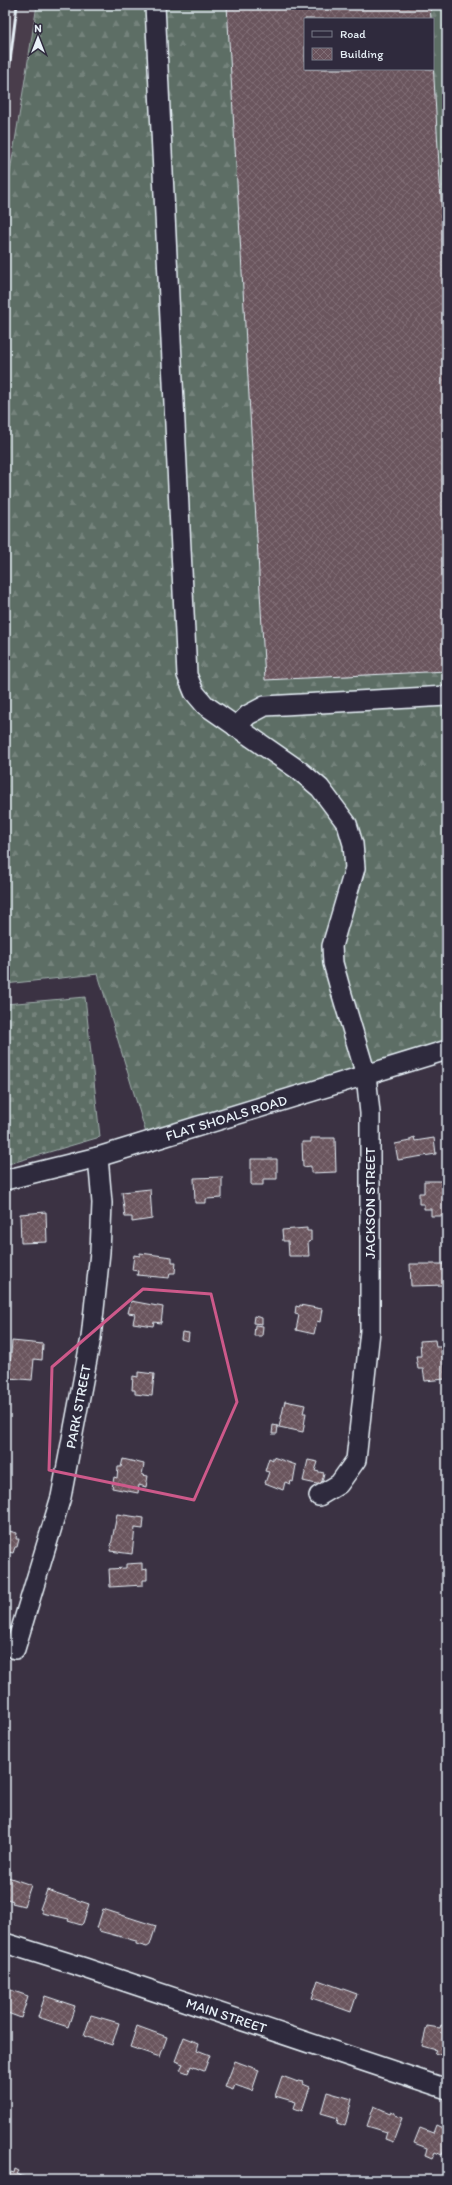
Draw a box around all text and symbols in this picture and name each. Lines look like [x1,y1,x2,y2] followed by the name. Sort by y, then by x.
[18,18,58,58] north arrow
[304,18,434,70] legend
[34,22,42,35] text: N
[340,27,366,41] text: Road
[340,47,384,61] text: Building
[164,1091,289,1144] street label: FLAT SHOALS ROAD
[362,1147,379,1259] street label: JACKSON STREET
[62,1363,94,1450] street label: PARK STREET
[184,1994,269,2037] street label: MAIN STREET

